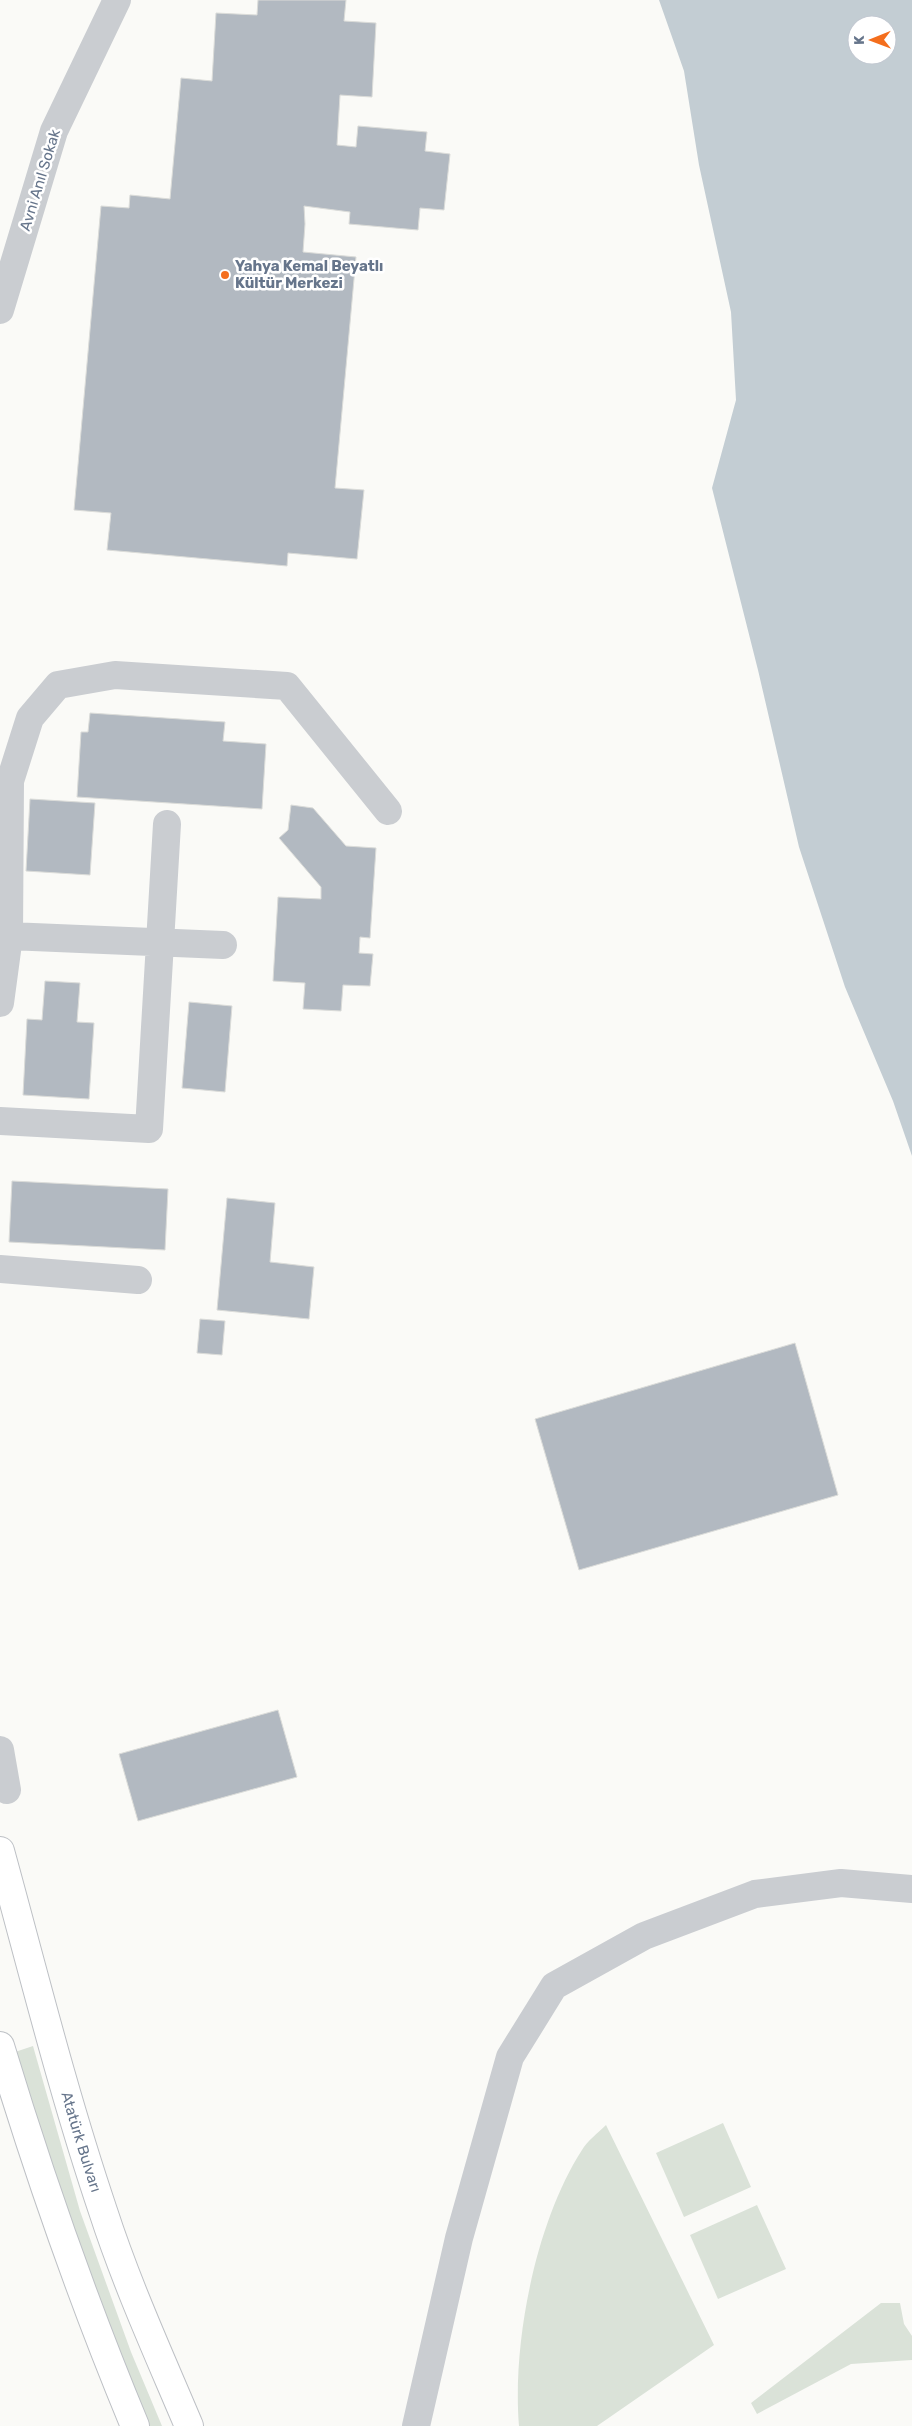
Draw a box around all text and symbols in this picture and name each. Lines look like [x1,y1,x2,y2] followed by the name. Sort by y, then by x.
[847,15,897,65] north arrow
[851,35,868,45] text: K
[16,127,64,233] street label: Avni Anıl Sokak
[235,257,383,292] place label: Yahya Kemal Beyatlı Kültür Merkezi
[219,269,231,281] marker: Yahya Kemal Beyatlı Kültür Merkezi
[57,2090,105,2194] street label: Atatürk Bulvarı

